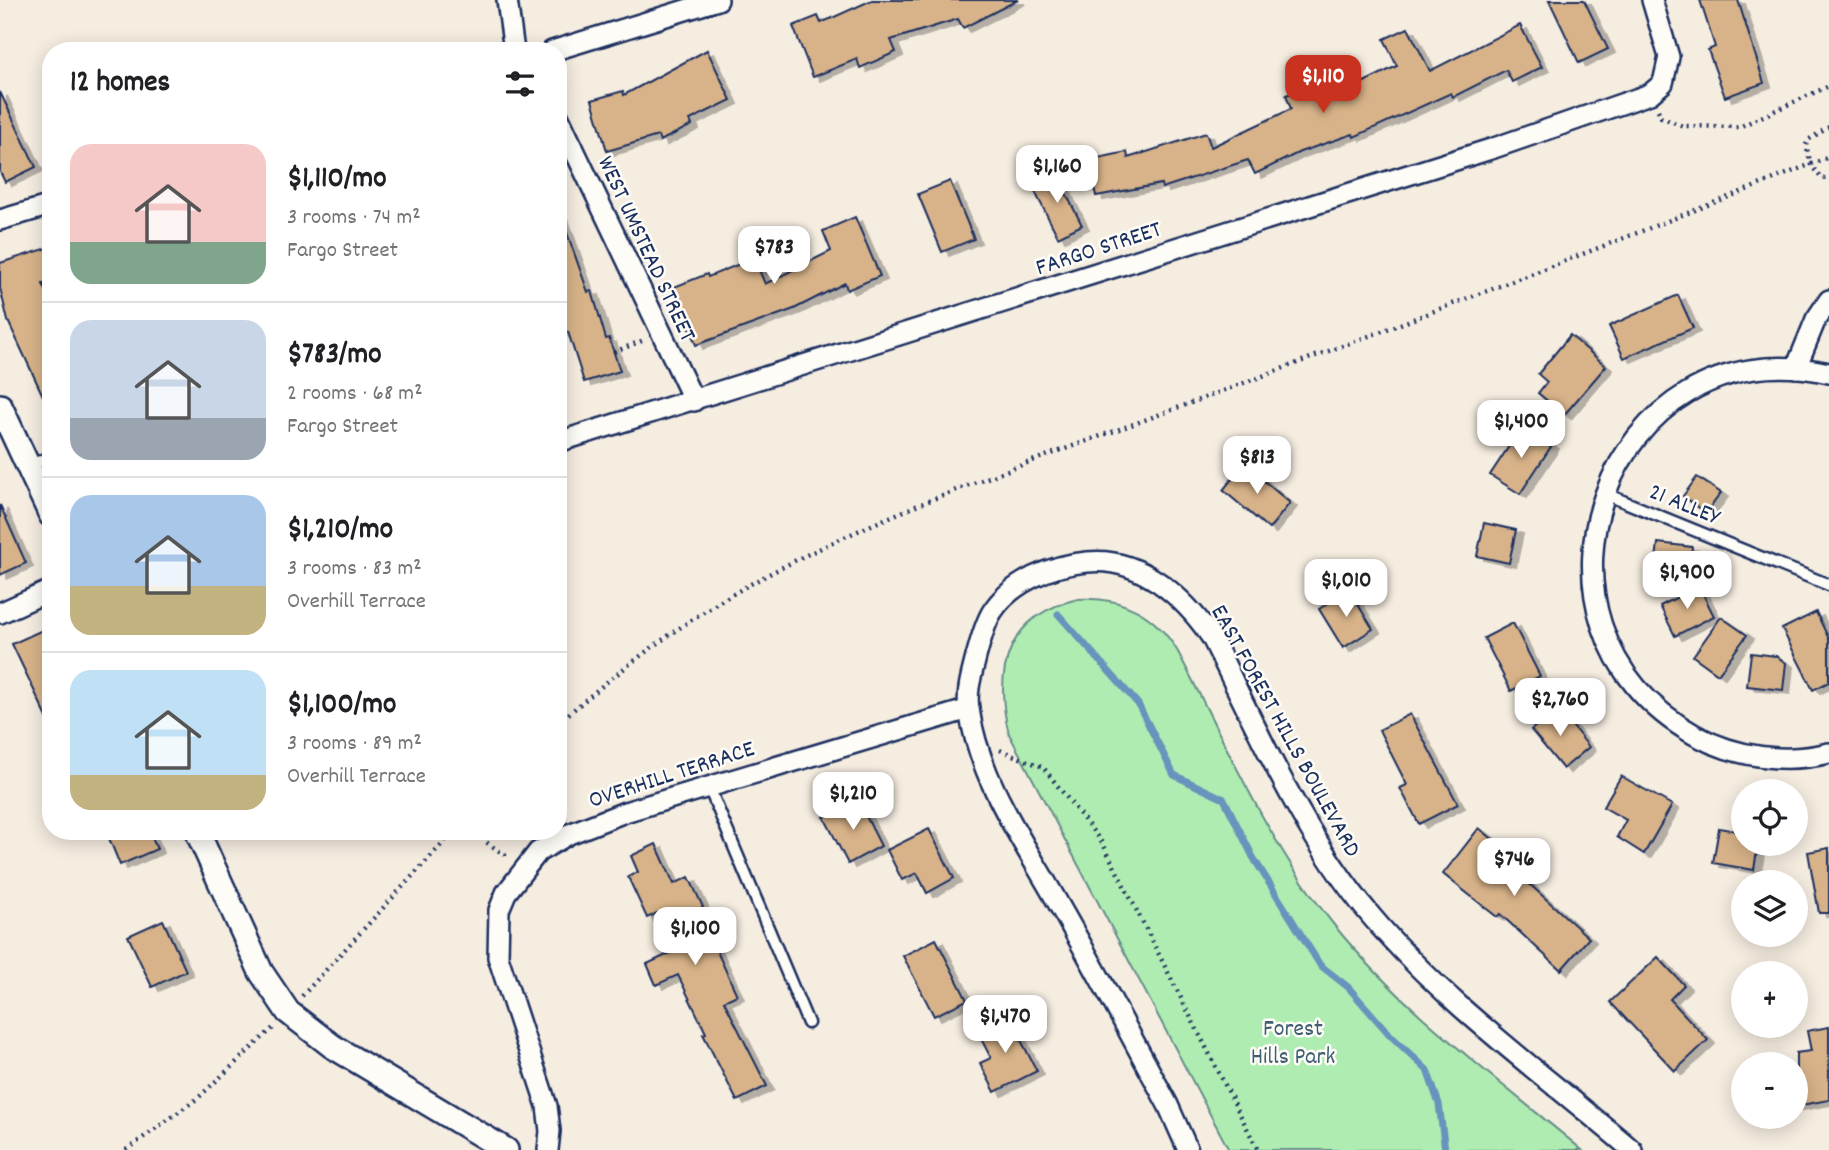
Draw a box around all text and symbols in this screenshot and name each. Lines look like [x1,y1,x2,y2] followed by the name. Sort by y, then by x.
[1266,55,1380,115] pin: $1,110
[1301,61,1345,94] text: $1,110
[70,63,170,106] text: 12 homes
[501,65,539,103] icon: filters
[1000,146,1114,205] pin: $1,160
[587,151,703,348] street label: WEST UMSTEAD STREET
[1032,151,1082,184] text: $1,160
[287,159,386,202] text: $1,110/mo
[126,172,210,256] icon: home
[287,202,421,235] text: 3 rooms · 74 m²
[1032,213,1166,286] street label: FARGO STREET
[733,226,815,286] pin: $783
[754,232,794,265] text: $783
[287,235,398,268] text: Fargo Street
[287,335,382,378] text: $783/mo
[126,348,210,432] icon: home
[287,378,423,411] text: 2 rooms · 68 m²
[1464,400,1578,460] pin: $1,400
[1493,406,1549,439] text: $1,400
[287,411,398,444] text: Fargo Street
[1216,436,1298,496] pin: $813
[1239,442,1275,475] text: $813
[1643,476,1726,536] street label: 21 ALLEY
[287,510,393,553] text: $1,210/mo
[126,523,210,607] icon: home
[1630,552,1744,611] pin: $1,900
[287,553,422,586] text: 3 rooms · 83 m²
[1659,557,1715,590] text: $1,900
[1289,560,1403,619] pin: $1,010
[1320,565,1372,598] text: $1,010
[287,586,426,619] text: Overhill Terrace
[1201,599,1368,864] street label: EAST FOREST HILLS BOULEVARD
[1503,678,1617,738] pin: $2,760
[1531,684,1589,717] text: $2,760
[287,685,396,728] text: $1,100/mo
[126,698,210,782] icon: home
[287,728,422,761] text: 3 rooms · 89 m²
[585,733,759,819] street label: OVERHILL TERRACE
[287,761,426,794] text: Overhill Terrace
[796,772,910,832] pin: $1,210
[829,778,877,811] text: $1,210
[1731,779,1808,1129] map controls
[1731,779,1808,856] button: locate
[1473,838,1555,898] pin: $746
[1493,844,1535,877] text: $746
[1731,870,1808,947] button: layers
[638,908,752,967] pin: $1,100
[669,913,721,946] text: $1,100
[1731,961,1808,1038] button: +
[948,996,1062,1055] pin: $1,470
[979,1001,1031,1034] text: $1,470
[1251,1013,1335,1075] park label: Forest Hills Park
[1731,1052,1808,1129] button: −

